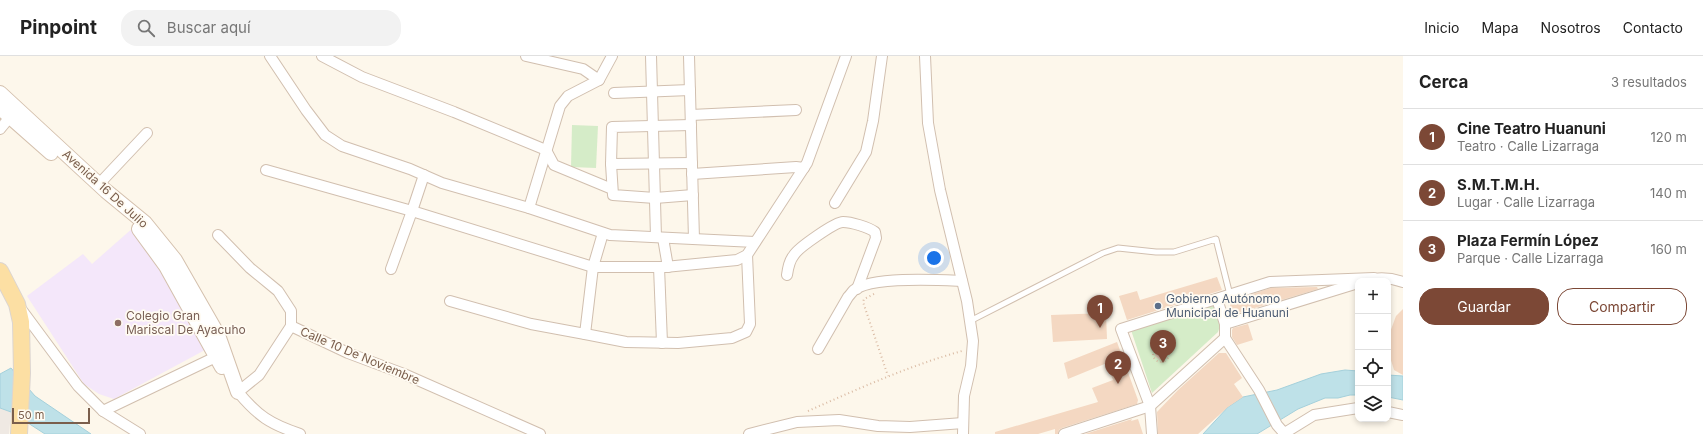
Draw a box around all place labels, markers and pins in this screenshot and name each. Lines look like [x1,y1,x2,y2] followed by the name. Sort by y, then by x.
[1166,291,1289,320] place label: Gobierno Autónomo Municipal de Huanuni
[1087,295,1113,328] pin: 1
[1153,301,1163,311] marker: Gobierno Autónomo Municipal de Huanuni
[126,308,246,337] place label: Colegio Gran Mariscal De Ayacuho
[113,318,123,328] marker: Colegio Gran Mariscal De Ayacuho
[1150,330,1176,363] pin: 3
[1105,351,1131,384] pin: 2

